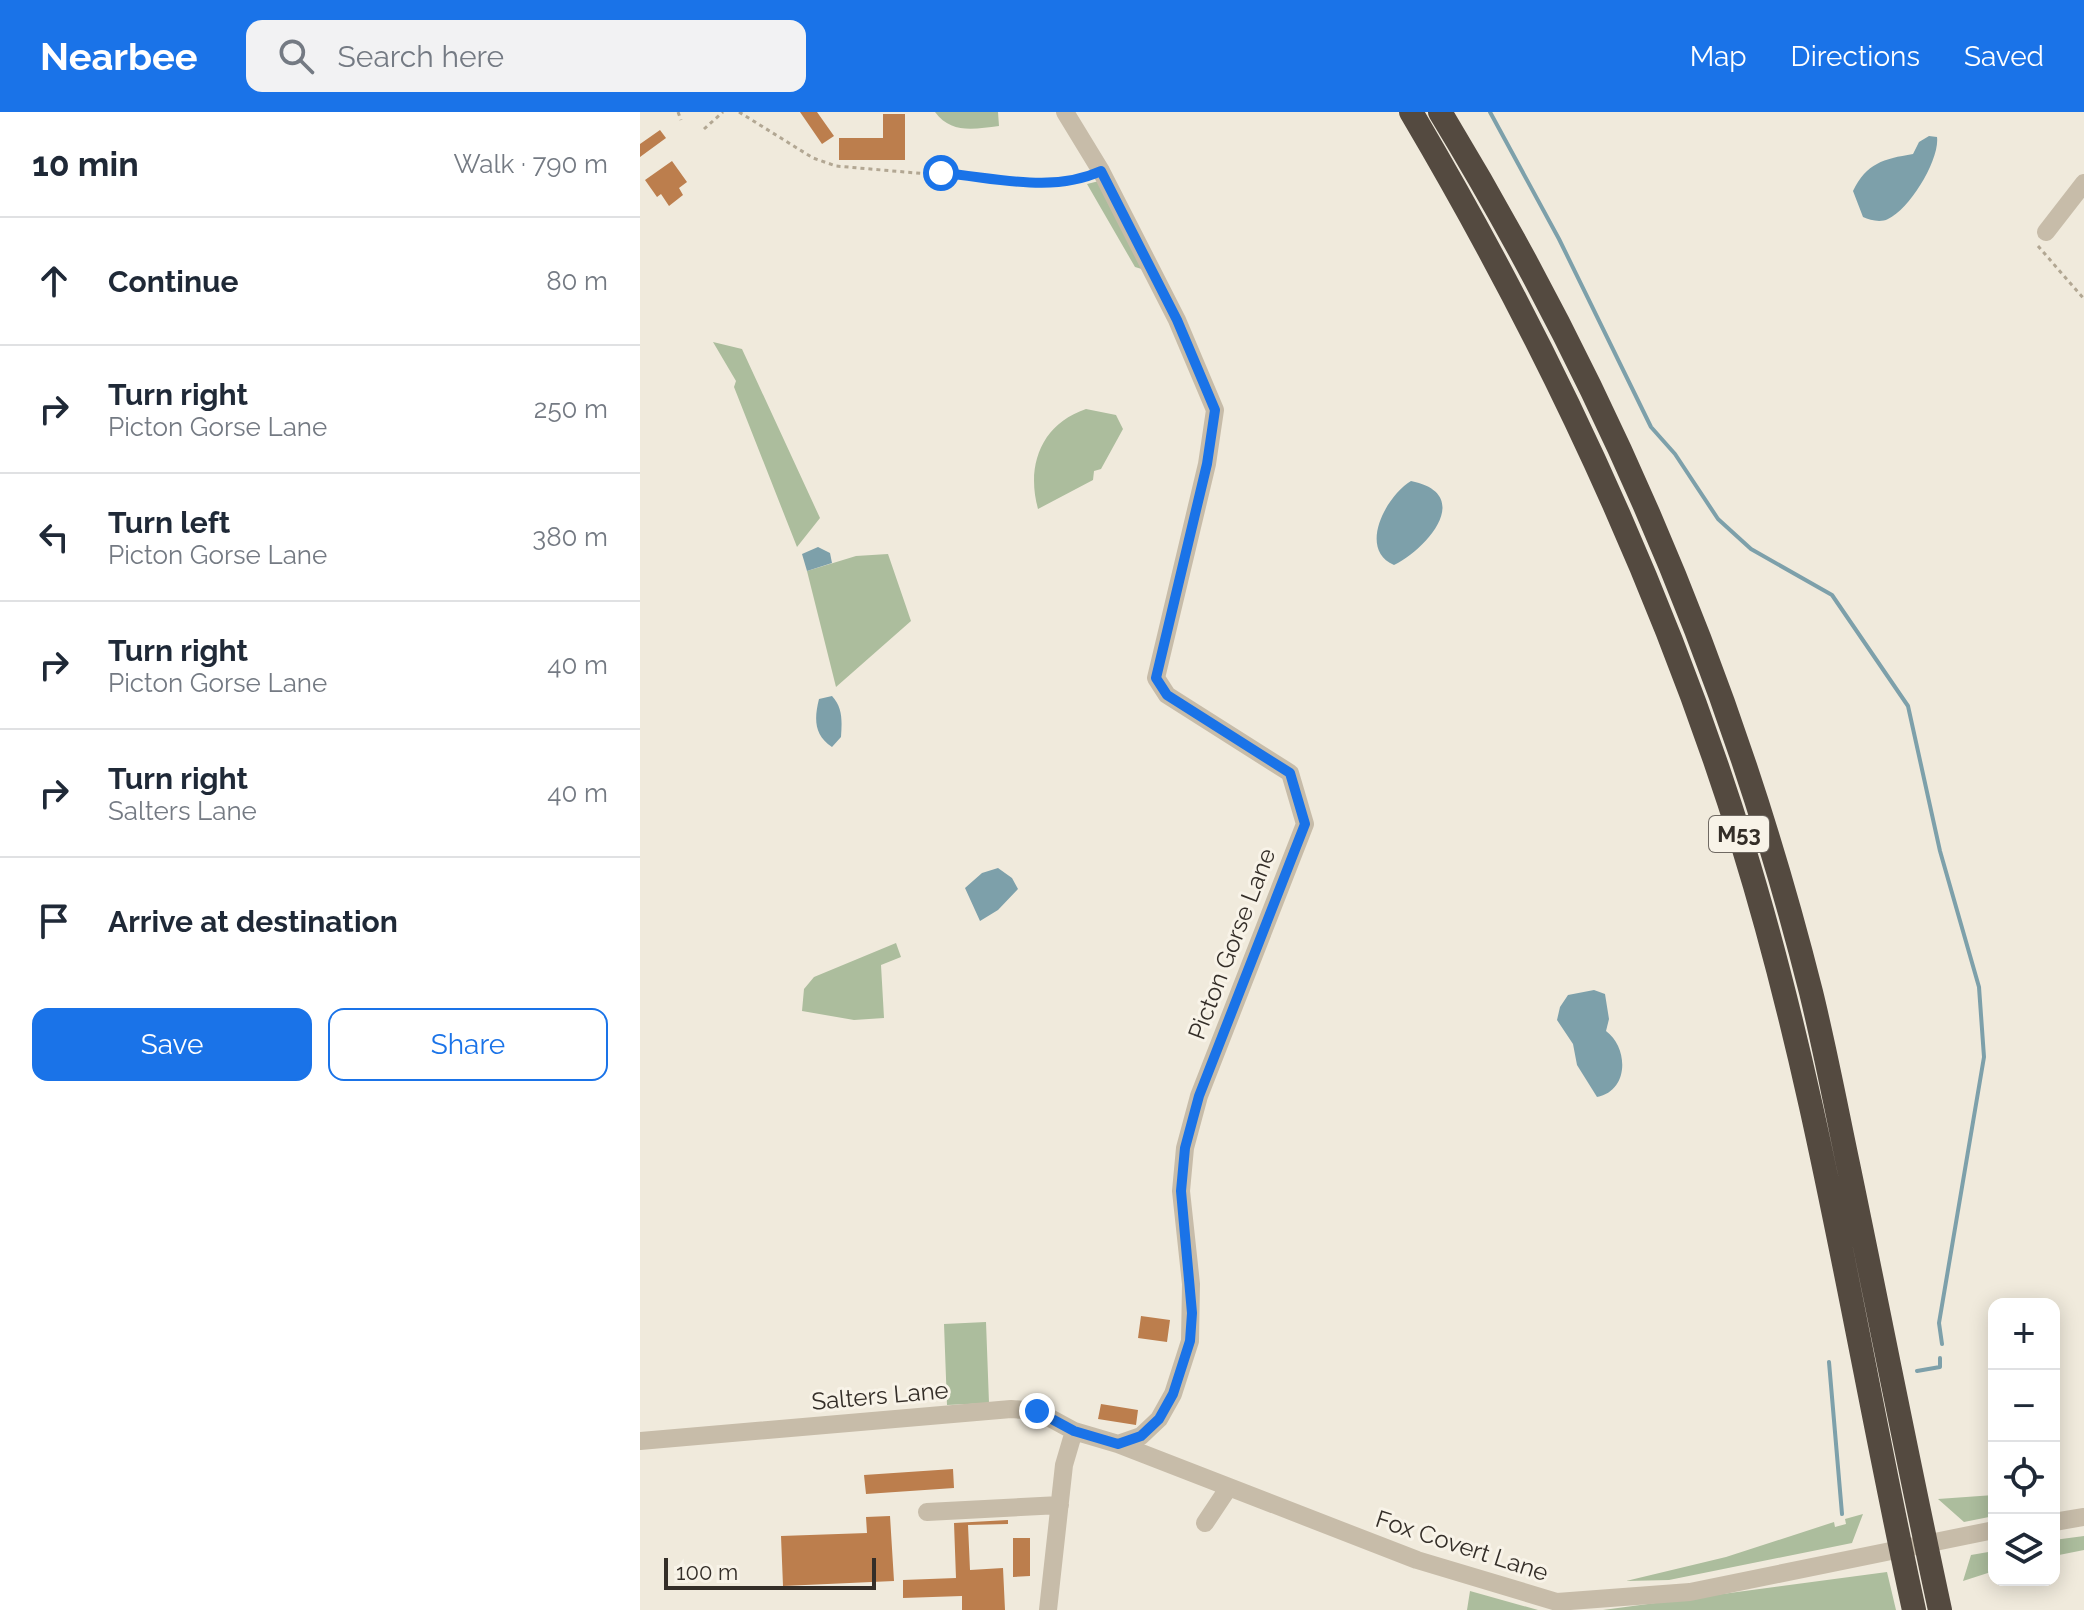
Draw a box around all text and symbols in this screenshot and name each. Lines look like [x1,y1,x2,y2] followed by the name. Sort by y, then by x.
[246,20,806,92] search box
[40,34,198,79] text: Nearbee
[274,34,318,78] icon: search
[338,39,504,74] text: Search here
[1690,40,1747,73] text: Map
[1791,40,1920,73] text: Directions
[1964,40,2044,73] text: Saved
[32,144,139,184] text: 10 min
[453,149,608,179] text: Walk · 790 m
[923,155,959,191] route start
[32,259,76,303] icon: ahead
[108,264,239,299] text: Continue
[546,266,608,296] text: 80 m
[108,377,248,412] text: Turn right
[32,387,76,431] icon: right
[534,394,608,424] text: 250 m
[108,412,327,442] text: Picton Gorse Lane
[108,505,230,540] text: Turn left
[32,515,76,559] icon: left
[532,522,608,552] text: 380 m
[108,540,327,570] text: Picton Gorse Lane
[108,633,248,668] text: Turn right
[32,643,76,687] icon: right
[547,650,608,680] text: 40 m
[108,668,327,698] text: Picton Gorse Lane
[108,761,248,796] text: Turn right
[32,771,76,815] icon: right
[547,778,608,808] text: 40 m
[108,796,257,826] text: Salters Lane
[1709,816,1769,852] road number: M53
[1182,844,1281,1043] street label: Picton Gorse Lane
[32,899,76,943] icon: arrive
[108,904,398,939] text: Arrive at destination
[32,1008,312,1081] button: Save
[328,1008,608,1081] button: Share
[1988,1298,2060,1586] map controls
[1988,1298,2060,1370] button: +
[1988,1370,2060,1442] button: −
[810,1375,950,1416] street label: Salters Lane
[1019,1393,1055,1429] route end
[1988,1442,2060,1514] button: locate
[1372,1504,1552,1587] street label: Fox Covert Lane
[1988,1514,2060,1586] button: layers
[664,1554,876,1590] scale bar
[676,1559,738,1585] text: 100 m

